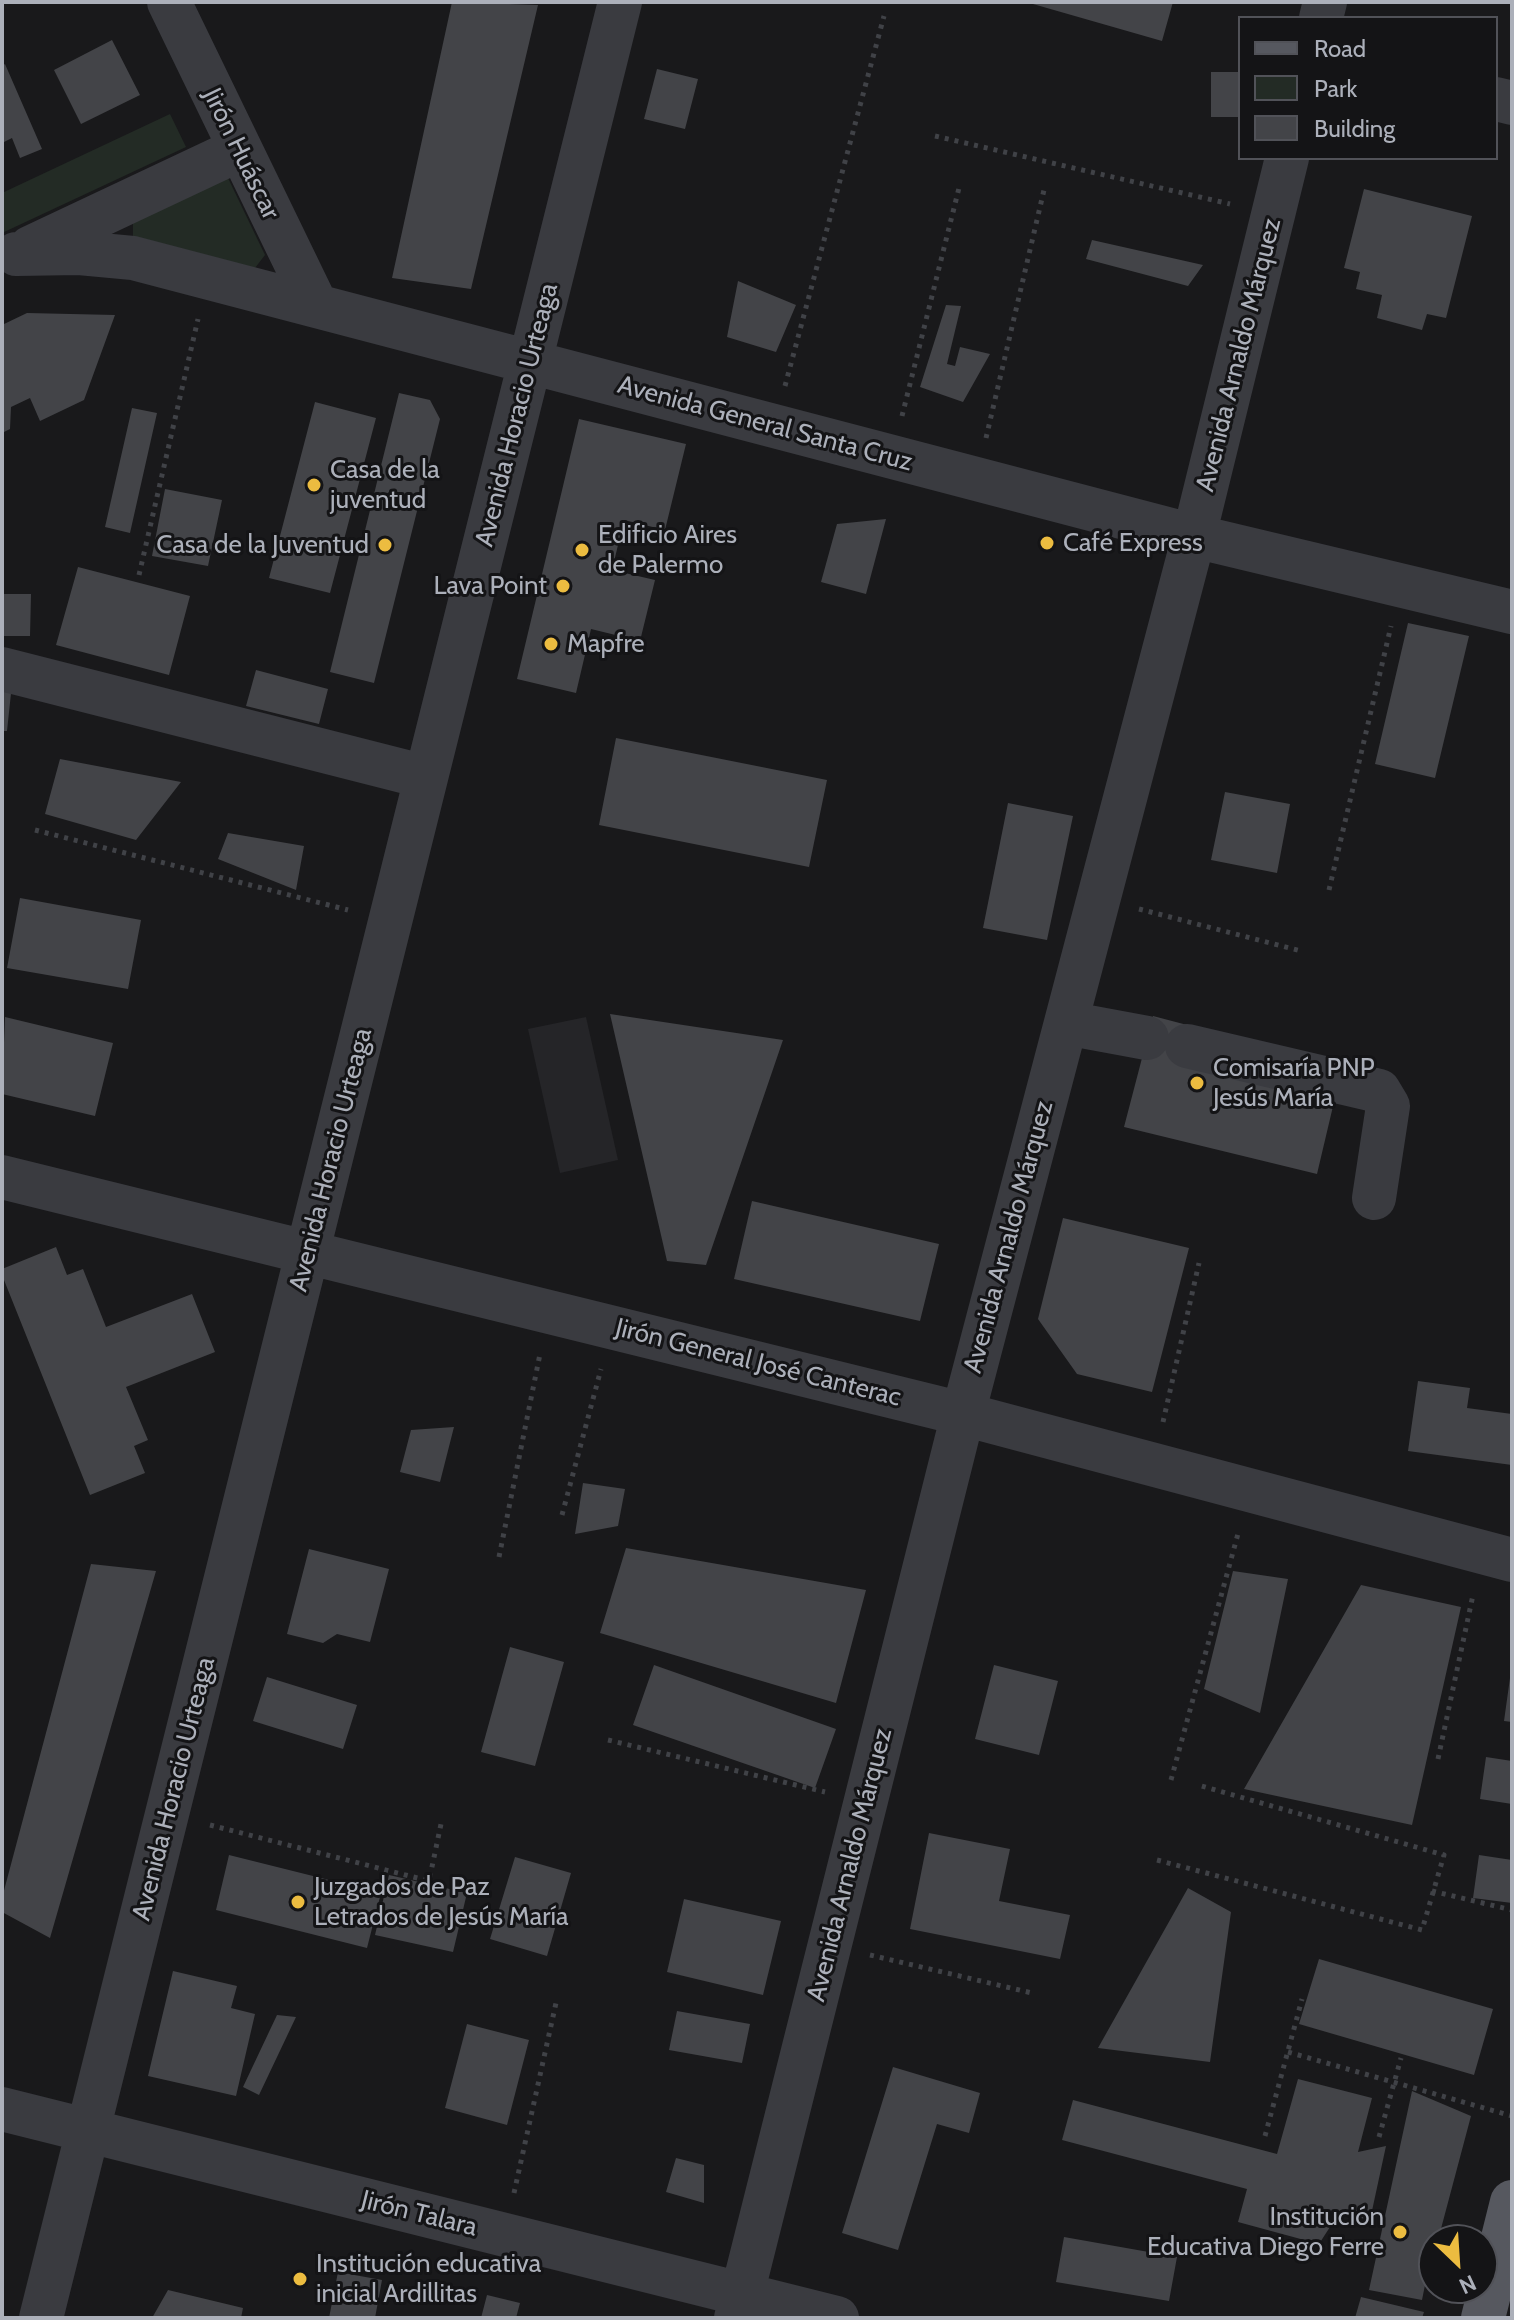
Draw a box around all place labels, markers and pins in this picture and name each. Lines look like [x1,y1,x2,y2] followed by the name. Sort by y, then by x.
[330,454,440,516] place label: Casa de la juventud
[305,476,323,494] marker: Casa de la juventud
[598,519,737,580] place label: Edificio Aires de Palermo
[1063,527,1203,559] place label: Café Express
[156,529,369,561] place label: Casa de la Juventud
[1038,534,1056,552] marker: Café Express
[376,536,394,554] marker: Casa de la Juventud
[573,541,591,559] marker: Edificio Aires de Palermo
[434,570,547,602] place label: Lava Point
[554,577,572,595] marker: Lava Point
[567,628,645,660] place label: Mapfre
[542,635,560,653] marker: Mapfre
[1213,1052,1375,1114] place label: Comisaría PNP Jesús María
[1188,1074,1206,1092] marker: Comisaría PNP Jesús María
[314,1871,569,1932] place label: Juzgados de Paz Letrados de Jesús María
[289,1893,307,1911] marker: Juzgados de Paz Letrados de Jesús María
[1147,2201,1384,2262] place label: Institución Educativa Diego Ferre
[1391,2223,1409,2241] marker: Institución Educativa Diego Ferre
[316,2248,541,2310] place label: Institución educativa inicial Ardillitas
[291,2270,309,2288] marker: Institución educativa inicial Ardillitas

